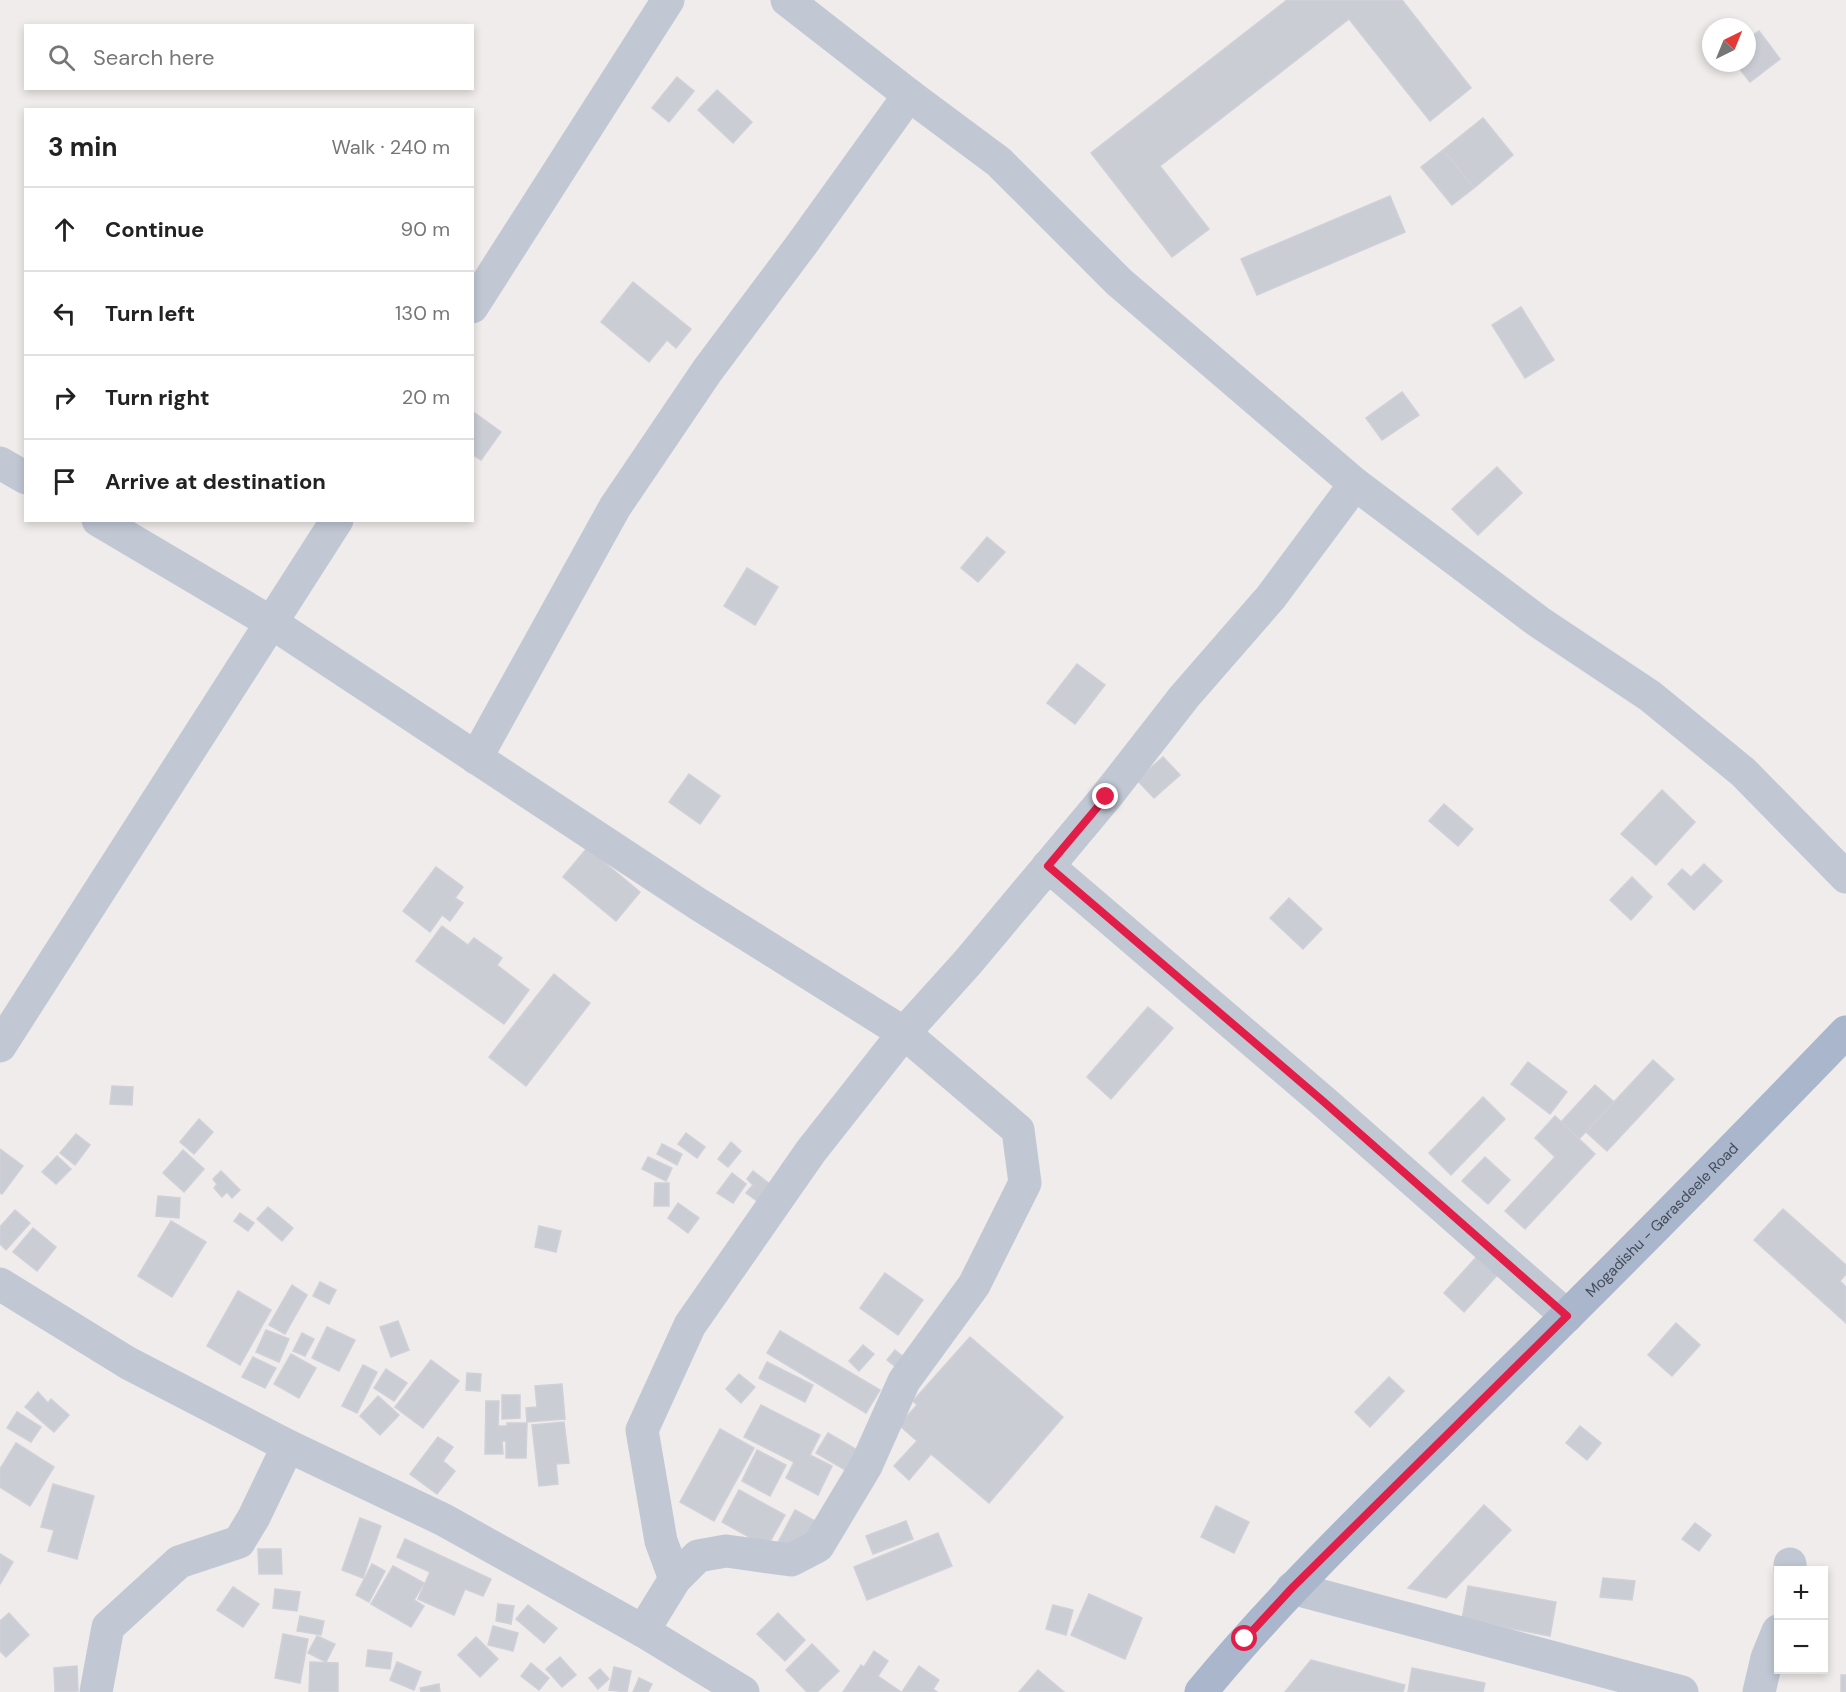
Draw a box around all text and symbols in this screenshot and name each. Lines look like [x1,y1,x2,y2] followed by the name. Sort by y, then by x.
[1702,18,1756,72] north arrow
[24,24,474,90] search box
[45,41,78,74] icon: search
[93,43,214,72] text: Search here
[48,130,117,164] text: 3 min
[331,134,450,160] text: Walk · 240 m
[48,213,81,246] icon: ahead
[105,215,204,244] text: Continue
[401,216,450,242] text: 90 m
[48,297,81,330] icon: left
[105,299,195,328] text: Turn left
[395,300,450,326] text: 130 m
[48,381,81,414] icon: right
[105,383,210,412] text: Turn right
[402,384,450,410] text: 20 m
[48,465,81,498] icon: arrive
[105,467,326,496] text: Arrive at destination
[1092,783,1118,809] route end
[1581,1138,1743,1302] street label: Mogadishu - Garasdeele Road
[1774,1566,1828,1674] map controls
[1774,1566,1828,1620] button: +
[1774,1620,1828,1674] button: −
[1231,1625,1257,1651] route start

